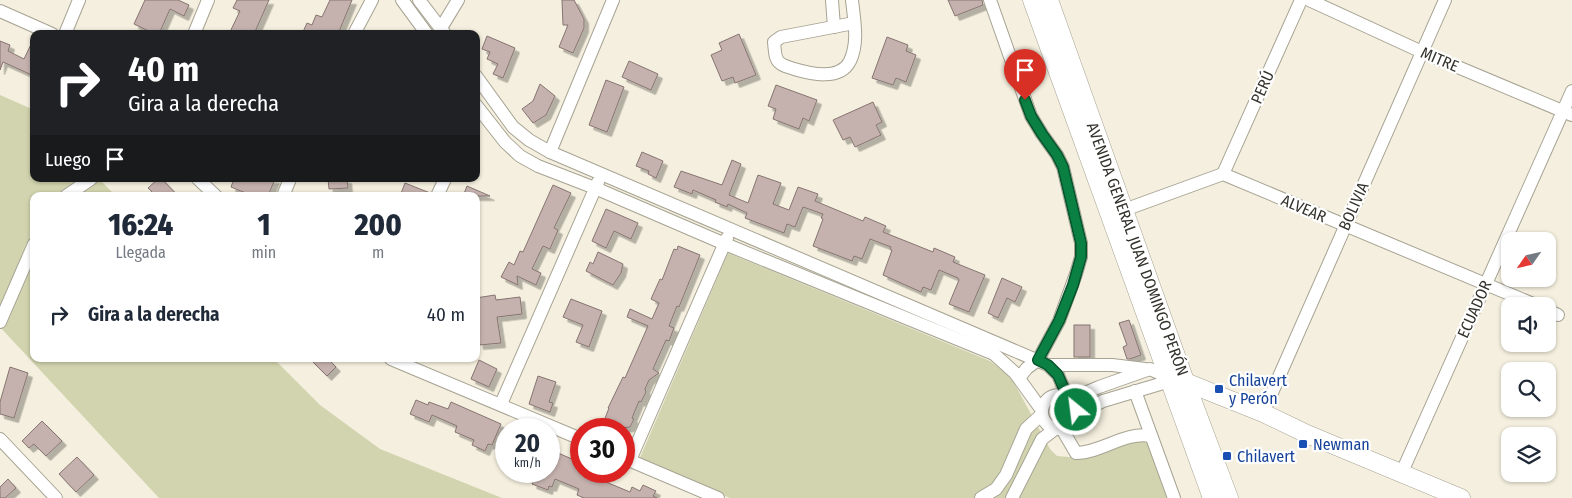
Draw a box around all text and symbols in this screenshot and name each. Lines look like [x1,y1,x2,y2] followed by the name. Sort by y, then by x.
[1418,43,1462,76] street label: MITRE
[128,48,199,90] text: 40 m
[1004,49,1046,100] pin
[45,50,110,115] icon: right
[1011,56,1039,84] icon: arrive
[1247,68,1278,107] street label: PERÚ
[128,90,279,117] text: Gira a la derecha
[1083,120,1192,378] street label: AVENIDA GENERAL JUAN DOMINGO PERÓN
[101,145,129,173] icon: arrive
[45,148,91,171] text: Luego
[1334,179,1373,233] street label: BOLIVIA
[1278,191,1329,227] street label: ALVEAR
[108,207,173,243] text: 16:24
[257,207,270,243] text: 1
[354,207,402,243] text: 200
[1501,232,1556,288] north arrow
[1501,232,1556,482] map controls
[116,243,166,262] text: Llegada
[251,243,276,262] text: min
[372,243,384,262] text: m
[1453,277,1496,341] street label: ECUADOR
[1501,297,1556,352] button: sound
[45,301,73,329] icon: right
[88,303,220,326] text: Gira a la derecha
[427,303,465,326] text: 40 m
[1501,362,1556,417] button: search
[1229,371,1288,408] place label: Chilavert y Perón
[1049,383,1101,435] position arrow
[1213,383,1225,395] marker: Chilavert y Perón
[570,418,635,483] speed limit sign: 30
[1501,427,1556,482] button: layers
[515,429,540,459] text: 20
[1313,435,1370,454] place label: Newman
[1297,438,1309,450] marker: Newman
[1237,447,1296,466] place label: Chilavert
[1221,450,1233,462] marker: Chilavert
[514,456,541,470] text: km/h

